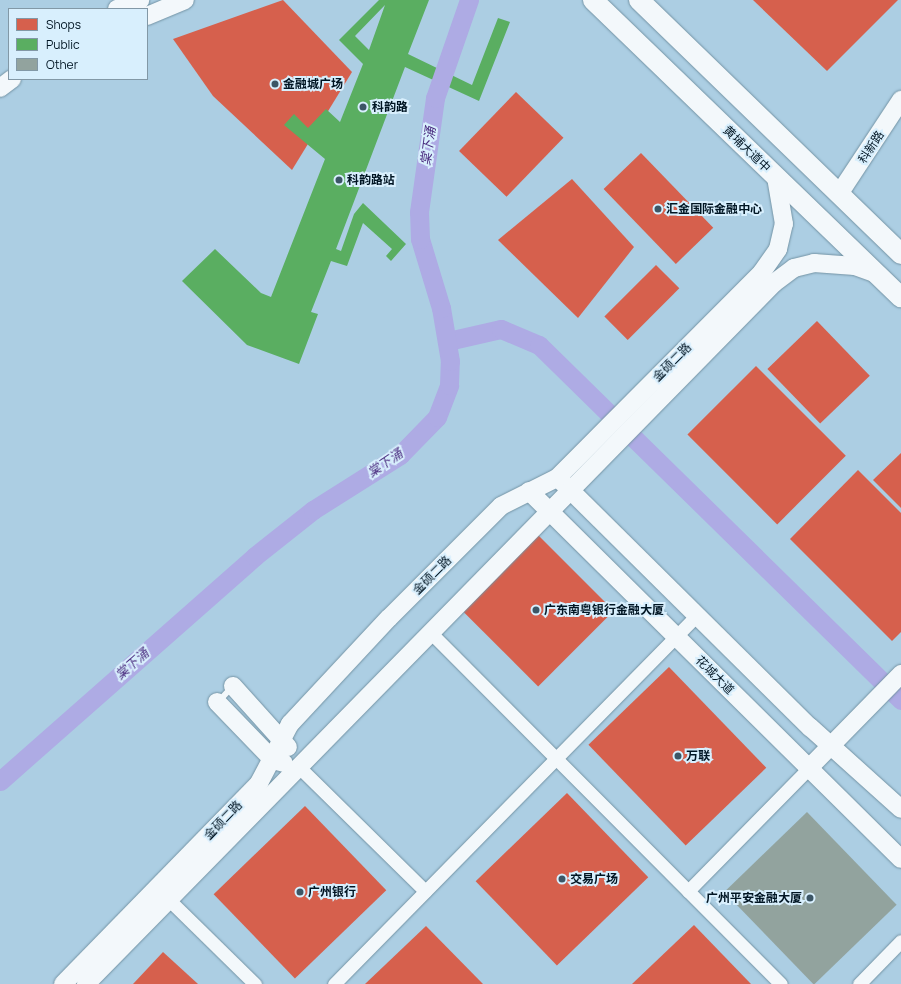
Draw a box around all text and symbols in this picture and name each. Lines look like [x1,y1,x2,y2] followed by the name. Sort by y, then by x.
[8,8,148,80] legend
[46,16,81,33] text: Shops
[46,36,80,53] text: Public
[46,56,78,73] text: Other
[283,77,343,91] place label: 金融城广场
[270,79,280,89] marker: 金融城广场
[372,100,408,114] place label: 科韵路
[357,101,369,113] marker: 科韵路
[720,123,774,175] street label: 黄埔大道中
[418,126,438,166] water label: 棠下涌
[855,128,887,166] street label: 科新路
[347,173,395,187] place label: 科韵路站
[334,175,344,185] marker: 科韵路站
[666,202,762,216] place label: 汇金国际金融中心
[653,204,663,214] marker: 汇金国际金融中心
[650,340,694,384] street label: 金硕二路
[364,446,406,480] water label: 棠下涌
[410,553,454,597] street label: 金硕二路
[544,603,664,617] place label: 广东南粤银行金融大厦
[531,605,541,615] marker: 广东南粤银行金融大厦
[112,645,152,683] water label: 棠下涌
[693,653,737,697] street label: 花城大道
[686,749,710,763] place label: 万联
[673,751,683,761] marker: 万联
[201,798,245,842] street label: 金硕二路
[570,872,618,886] place label: 交易广场
[557,874,567,884] marker: 交易广场
[308,885,356,899] place label: 广州银行
[295,887,305,897] marker: 广州银行
[706,891,802,905] place label: 广州平安金融大厦
[805,893,815,903] marker: 广州平安金融大厦

